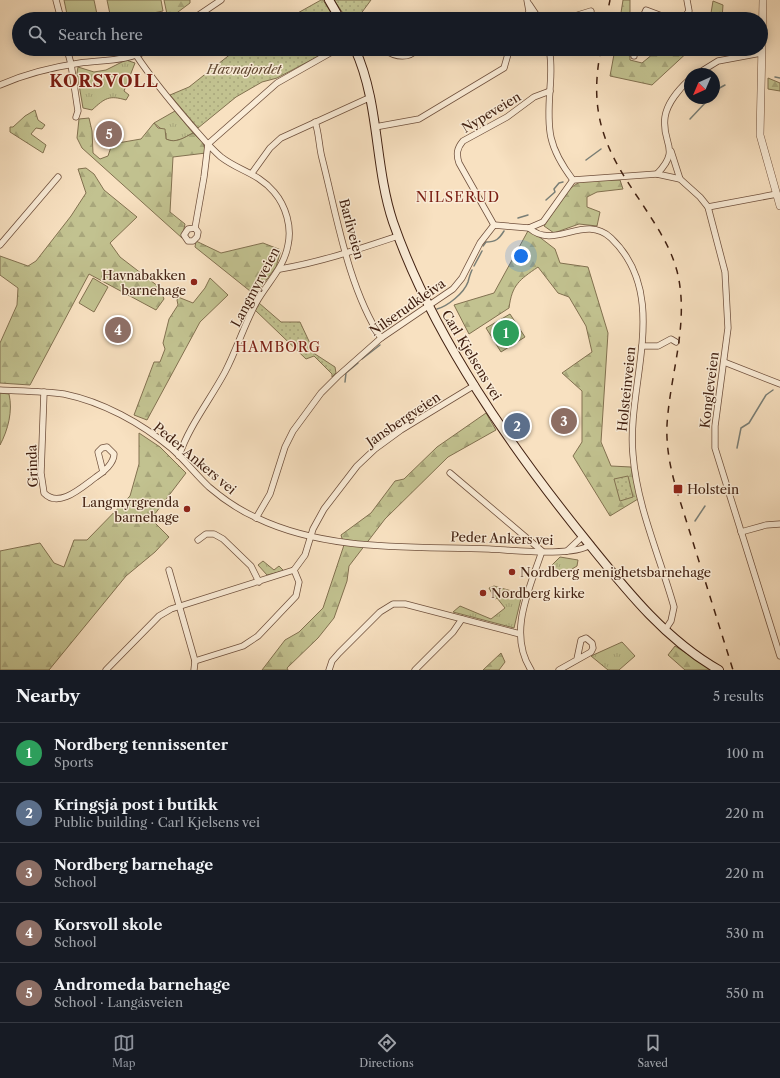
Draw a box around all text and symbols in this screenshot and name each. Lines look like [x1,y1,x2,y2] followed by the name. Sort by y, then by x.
[12,12,768,56] search box
[26,23,48,45] icon: search
[58,25,143,44] text: Search here
[206,61,283,77] park label: Havnajordet
[684,68,720,104] north arrow
[49,71,159,91] district label: KORSVOLL
[459,88,523,136] street label: Nypeveien
[96,119,122,149] pin: 5
[416,188,500,206] district label: NILSERUD
[336,197,368,261] street label: Barliveien
[227,244,283,330] street label: Langmyrveien
[511,246,531,266] your location
[102,267,186,298] place label: Havnabakken barnehage
[366,275,448,339] street label: Nilserudkleiva
[189,277,199,287] marker: Havnabakken barnehage
[439,307,505,403] street label: Carl Kjelsens vei
[105,315,131,345] pin: 4
[493,318,519,348] pin: 1
[235,338,321,356] district label: HAMBORG
[614,346,638,432] street label: Holsteinveien
[696,351,722,429] street label: Kongleveien
[361,388,443,451] street label: Jansbergveien
[551,406,577,436] pin: 3
[504,411,530,441] pin: 2
[150,419,240,497] street label: Peder Ankers vei
[23,444,41,488] street label: Grinda
[687,481,739,497] place label: Holstein
[672,483,684,495] marker: Holstein
[82,494,179,525] place label: Langmyrgrenda barnehage
[182,504,192,514] marker: Langmyrgrenda barnehage
[450,528,554,548] street label: Peder Ankers vei
[520,564,711,580] place label: Nordberg menighetsbarnehage
[507,567,517,577] marker: Nordberg menighetsbarnehage
[491,585,585,601] place label: Nordberg kirke
[478,588,488,598] marker: Nordberg kirke
[16,686,80,706] text: Nearby
[713,688,764,704] text: 5 results
[54,735,228,754] text: Nordberg tennissenter
[26,745,32,761] text: 1
[726,745,764,761] text: 100 m
[54,754,93,770] text: Sports
[54,795,218,814] text: Kringsjå post i butikk
[25,805,33,821] text: 2
[725,805,764,821] text: 220 m
[54,814,260,830] text: Public building · Carl Kjelsens vei
[54,855,213,874] text: Nordberg barnehage
[25,865,33,881] text: 3
[725,865,764,881] text: 220 m
[54,874,97,890] text: School
[54,915,162,934] text: Korsvoll skole
[25,925,33,941] text: 4
[726,925,764,941] text: 530 m
[54,934,97,950] text: School
[54,975,230,994] text: Andromeda barnehage
[25,985,33,1001] text: 5
[726,985,764,1001] text: 550 m
[54,994,183,1010] text: School · Langåsveien
[112,1032,136,1070] tab: Map
[359,1032,414,1070] tab: Directions
[638,1032,668,1070] tab: Saved

